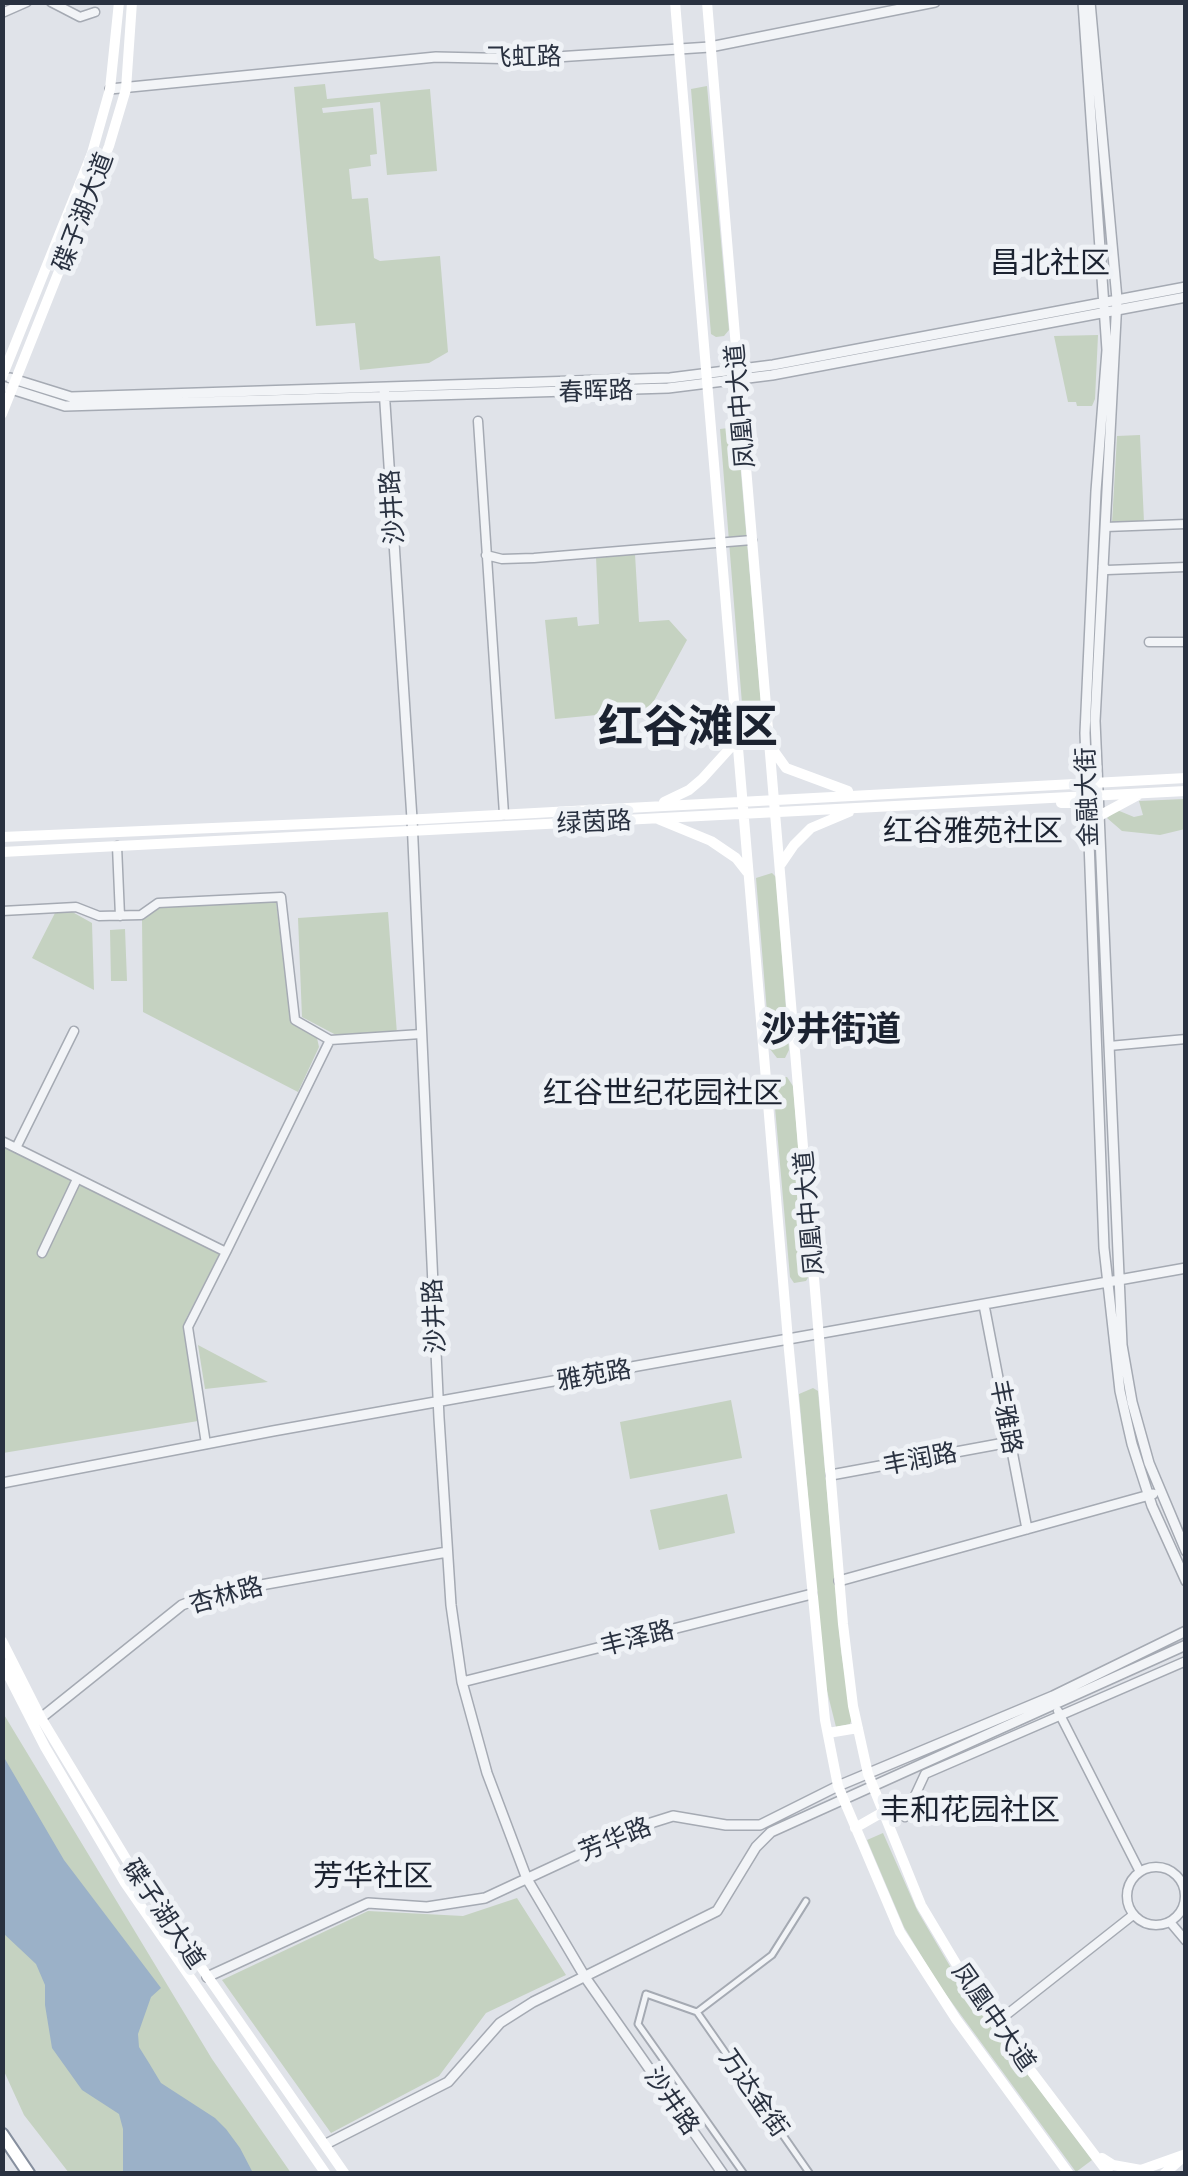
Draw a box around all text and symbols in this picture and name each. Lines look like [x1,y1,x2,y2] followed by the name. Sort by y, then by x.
[486,41,562,73] street label: 飞虹路
[47,148,119,276] street label: 碟子湖大道
[990,245,1110,281] district label: 昌北社区
[720,342,760,470] street label: 凤凰中大道
[558,375,634,407] street label: 春晖路
[374,469,410,545] street label: 沙井路
[598,700,778,754] district label: 红谷滩区
[1070,747,1104,847] street label: 金融大街
[556,805,632,839] street label: 绿茵路
[883,813,1063,849] district label: 红谷雅苑社区
[761,1008,901,1050] district label: 沙井街道
[543,1075,783,1111] district label: 红谷世纪花园社区
[789,1149,829,1277] street label: 凤凰中大道
[417,1278,451,1354] street label: 沙井路
[554,1354,634,1396] street label: 雅苑路
[984,1377,1028,1457] street label: 丰雅路
[880,1437,960,1481] street label: 丰润路
[186,1571,266,1619] street label: 杏林路
[597,1614,677,1662] street label: 丰泽路
[880,1792,1060,1828] district label: 丰和花园社区
[575,1811,655,1867] street label: 芳华路
[117,1854,211,1974] street label: 碟子湖大道
[313,1858,433,1894] district label: 芳华社区
[946,1957,1042,2077] street label: 凤凰中大道
[713,2043,795,2143] street label: 万达金街
[638,2062,706,2140] street label: 沙井路

